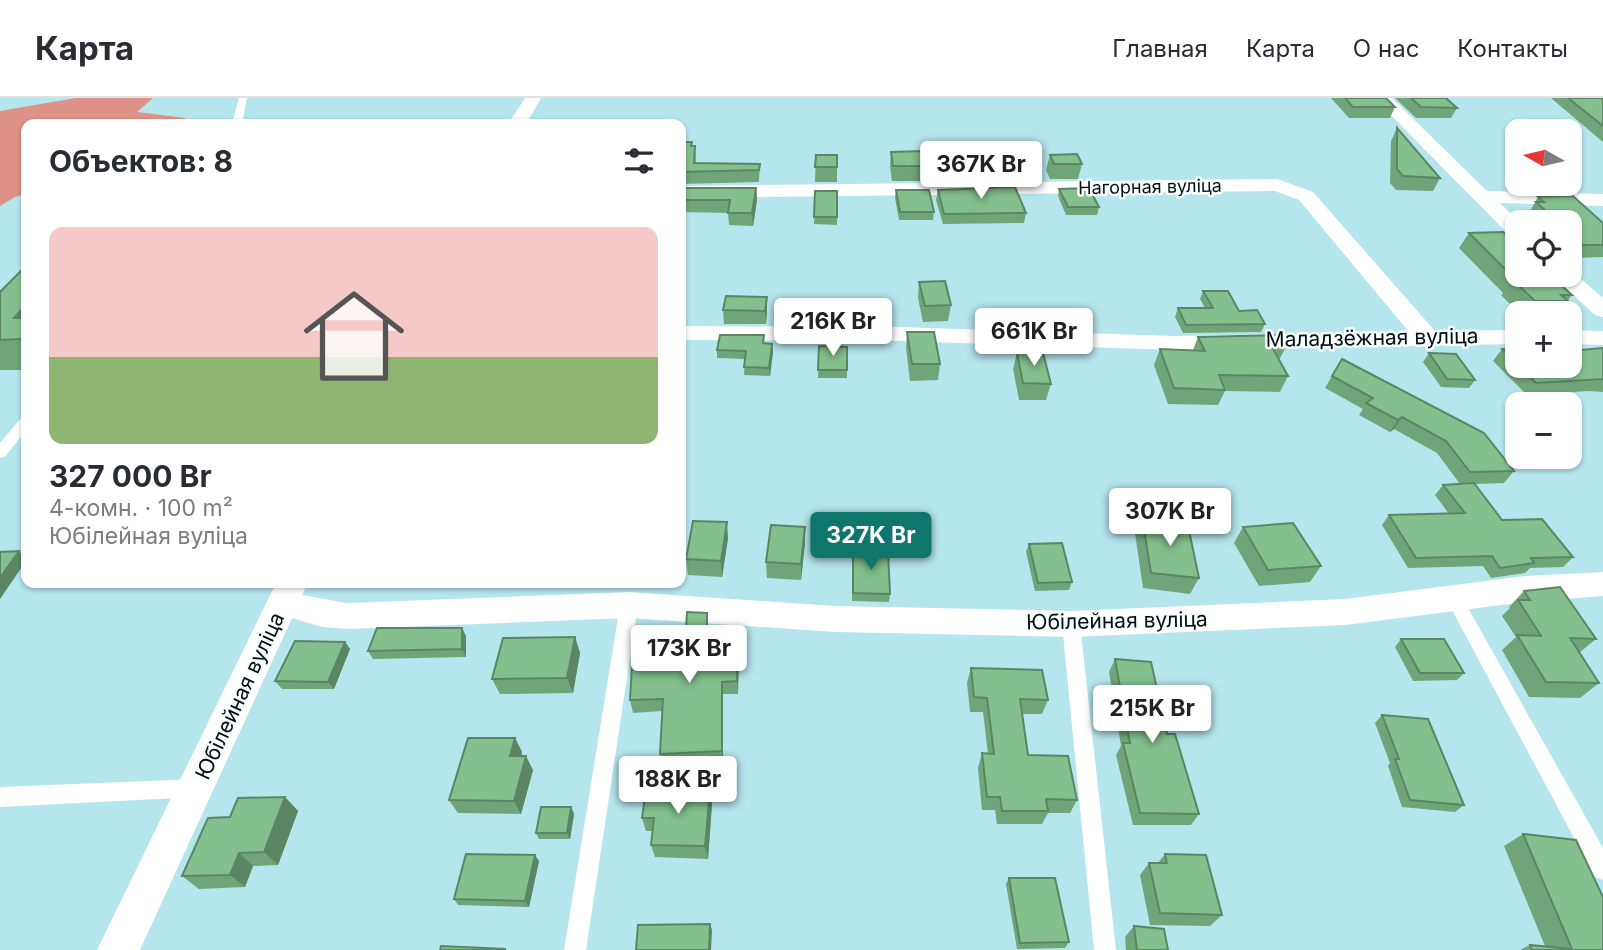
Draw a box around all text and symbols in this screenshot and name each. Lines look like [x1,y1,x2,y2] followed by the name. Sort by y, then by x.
[35,28,134,68] text: Карта
[1112,34,1208,63] text: Главная
[1246,34,1315,63] text: Карта
[1353,34,1419,63] text: О нас
[1457,34,1568,63] text: Контакты
[1505,119,1582,196] north arrow
[1505,119,1582,469] map controls
[916,141,1046,201] pin: 367K Br
[620,142,658,180] icon: filters
[49,143,233,179] text: Объектов: 8
[936,150,1026,178] text: 367K Br
[1078,175,1222,198] street label: Нагорная вуліца
[1505,210,1582,287] button: locate
[291,273,417,399] icon: home
[768,299,898,358] pin: 216K Br
[1505,301,1582,378] button: +
[790,307,876,335] text: 216K Br
[969,308,1099,368] pin: 661K Br
[991,317,1077,345] text: 661K Br
[1265,323,1479,352] street label: Маладзёжная вуліца
[1505,392,1582,469] button: −
[49,458,212,494] text: 327 000 Br
[1105,489,1235,548] pin: 307K Br
[49,494,233,522] text: 4-комн. · 100 m²
[1125,497,1215,525] text: 307K Br
[806,512,936,572] pin: 327K Br
[826,521,916,549] text: 327K Br
[49,522,248,550] text: Юбілейная вуліца
[1026,606,1208,635] street label: Юбілейная вуліца
[190,608,289,783] street label: Юбілейная вуліца
[624,626,754,685] pin: 173K Br
[647,634,731,662] text: 173K Br
[1087,686,1217,745] pin: 215K Br
[1109,694,1195,722] text: 215K Br
[613,756,743,816] pin: 188K Br
[635,765,721,793] text: 188K Br

